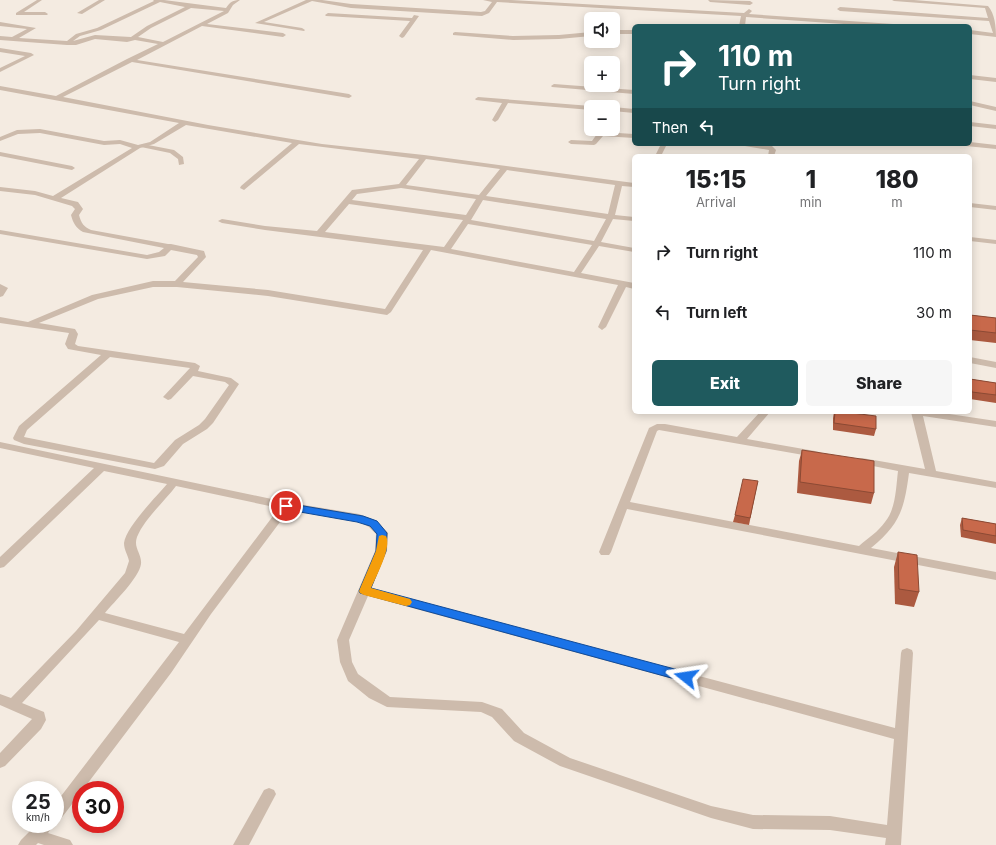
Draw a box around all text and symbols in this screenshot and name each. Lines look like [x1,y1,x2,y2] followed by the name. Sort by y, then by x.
[584,12,620,136] map controls
[584,12,620,48] button: sound
[718,39,793,73] text: 110 m
[652,40,704,92] icon: right
[584,56,620,92] button: +
[718,73,801,94] text: Turn right
[584,100,620,136] button: −
[696,116,718,138] icon: left
[652,118,688,137] text: Then
[685,165,746,194] text: 15:15
[806,165,816,194] text: 1
[875,165,919,194] text: 180
[696,194,736,210] text: Arrival
[800,194,822,210] text: min
[891,194,903,210] text: m
[652,241,674,263] icon: right
[686,243,758,262] text: Turn right
[913,243,952,262] text: 110 m
[652,301,674,323] icon: left
[686,303,747,322] text: Turn left
[916,303,952,322] text: 30 m
[652,360,798,406] button: Exit
[806,360,952,406] button: Share
[269,489,303,523] pin
[275,495,297,517] icon: arrive
[665,656,707,698] position arrow
[72,781,124,833] speed limit sign: 30
[25,790,51,814] text: 25
[26,811,50,823] text: km/h

